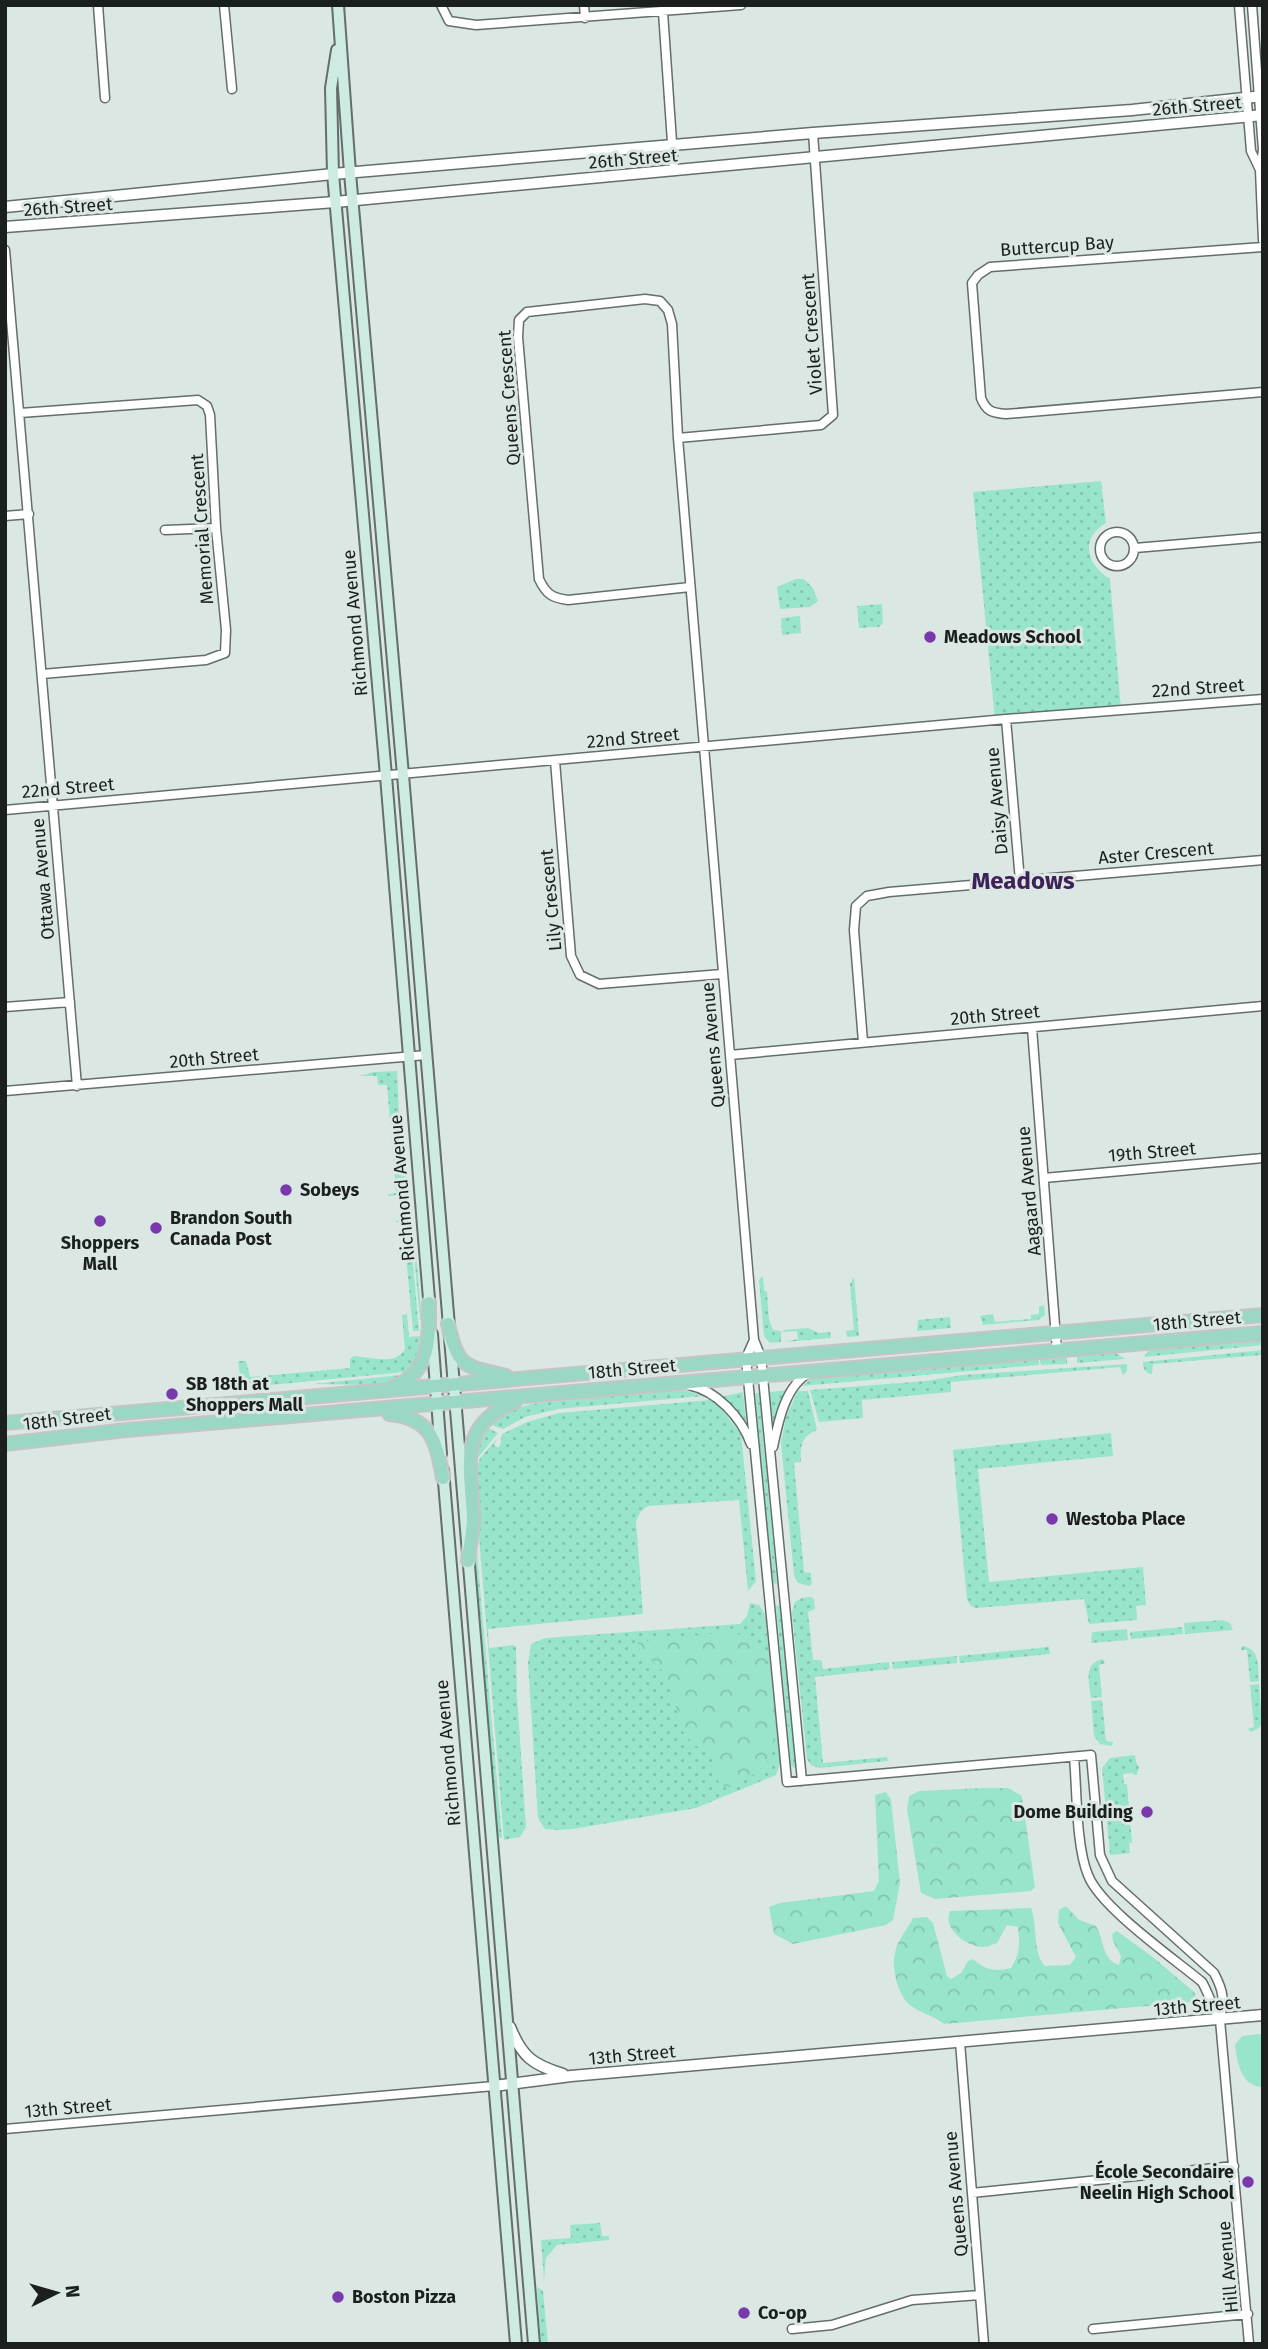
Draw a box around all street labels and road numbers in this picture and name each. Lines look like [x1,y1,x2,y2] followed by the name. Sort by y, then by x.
[1152,91,1243,121] street label: 26th Street
[588,144,679,174] street label: 26th Street
[23,193,114,221] street label: 26th Street
[999,231,1115,261] street label: Buttercup Bay
[797,272,827,395] street label: Violet Crescent
[493,329,525,467] street label: Queens Crescent
[186,452,218,605] street label: Memorial Crescent
[338,549,372,697] street label: Richmond Avenue
[1151,674,1246,702] street label: 22nd Street
[586,723,681,753] street label: 22nd Street
[981,746,1013,856] street label: Daisy Avenue
[21,773,116,803] street label: 22nd Street
[27,817,59,941] street label: Ottawa Avenue
[1097,837,1215,869] street label: Aster Crescent
[536,848,566,952] street label: Lily Crescent
[697,981,729,1109] street label: Queens Avenue
[949,1000,1041,1030] street label: 20th Street
[168,1043,260,1073] street label: 20th Street
[385,1114,419,1262] street label: Richmond Avenue
[1012,1125,1046,1257] street label: Aagaard Avenue
[1107,1137,1197,1167] street label: 19th Street
[1152,1306,1242,1336] street label: 18th Street
[587,1354,677,1384] street label: 18th Street
[22,1403,113,1435] street label: 18th Street
[431,1679,465,1827] street label: Richmond Avenue
[1152,1991,1242,2021] street label: 13th Street
[587,2040,677,2070] street label: 13th Street
[23,2093,113,2123] street label: 13th Street
[940,2130,972,2258] street label: Queens Avenue
[1213,2220,1243,2314] street label: Hill Avenue

